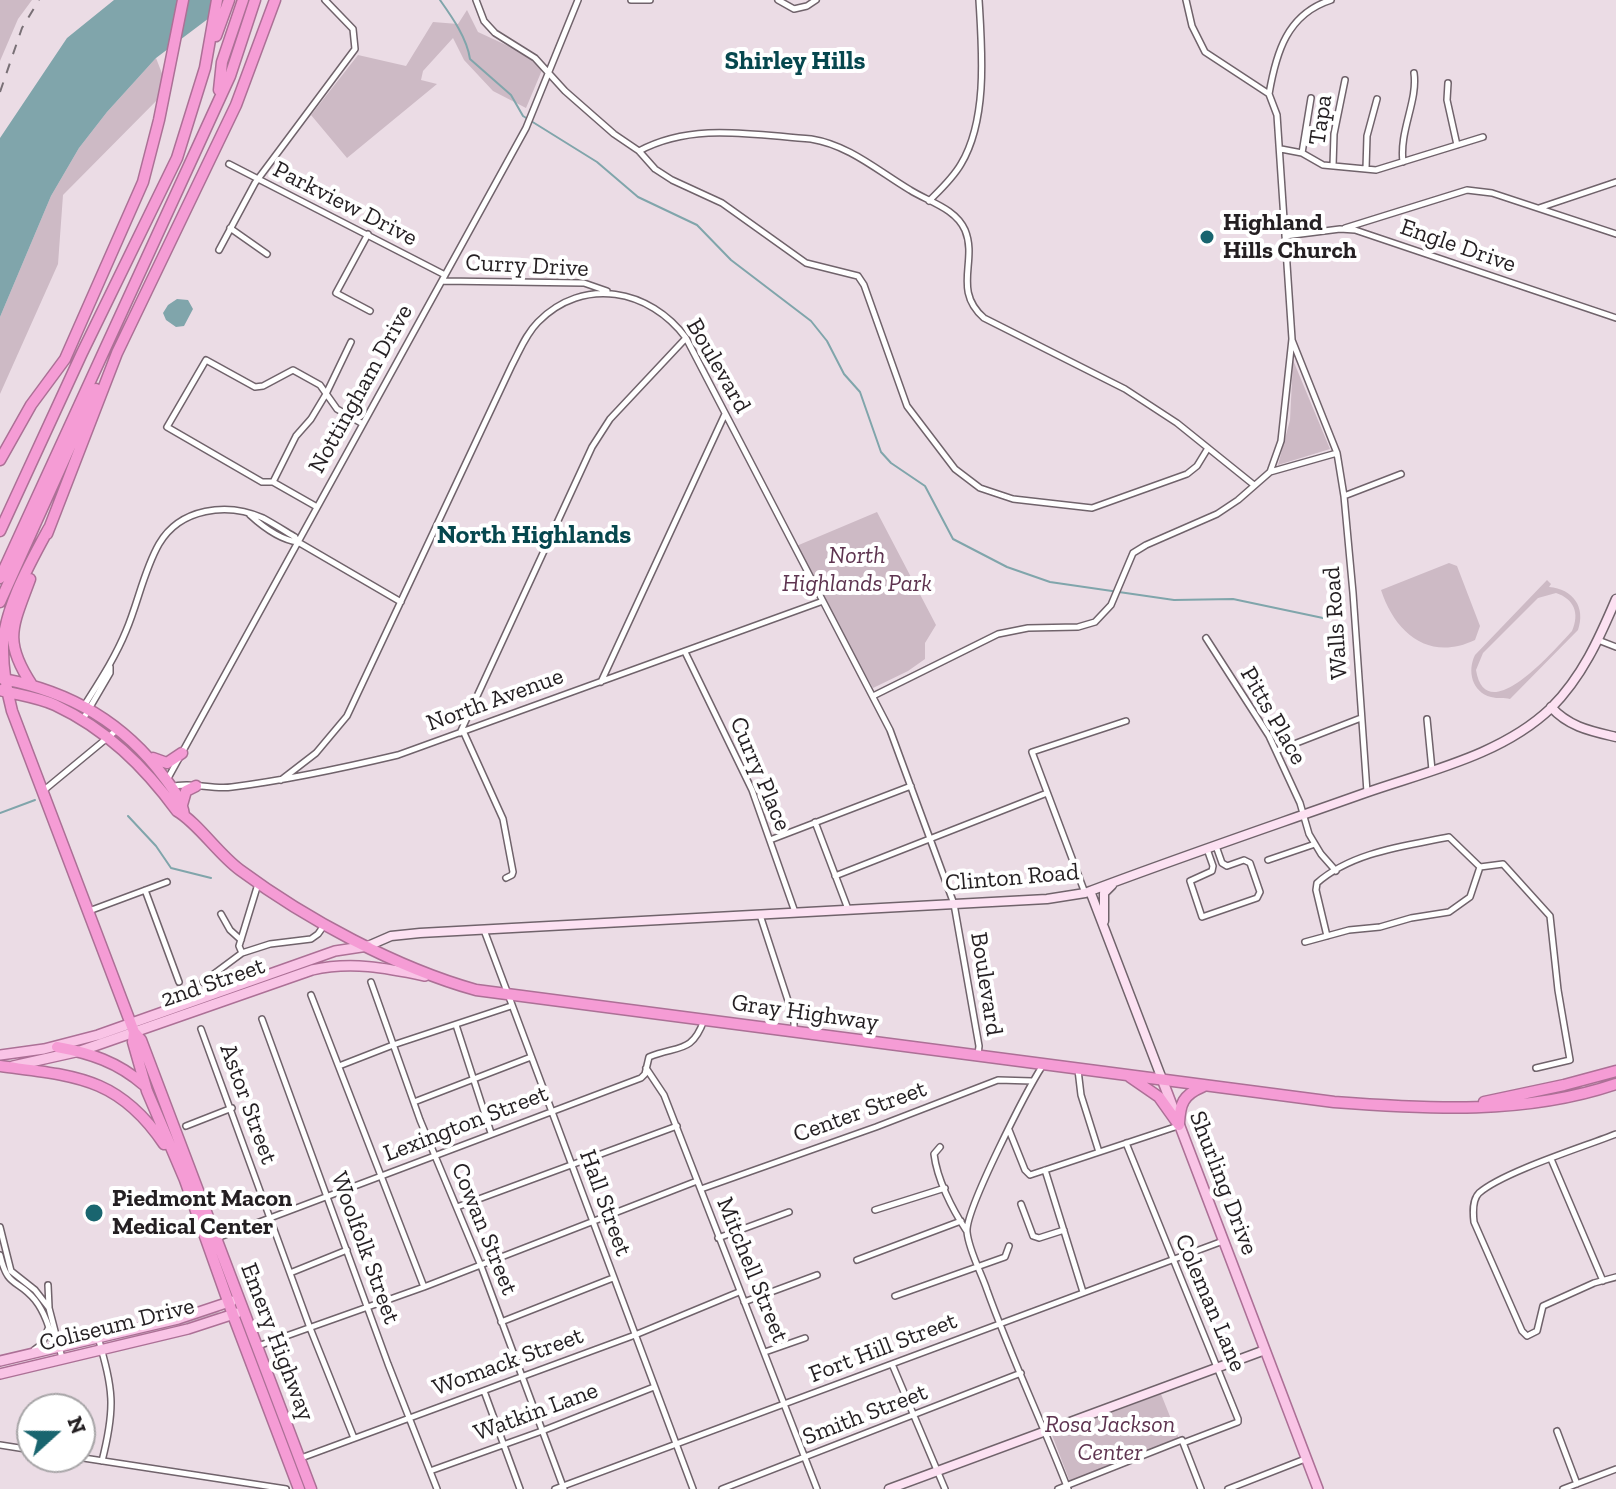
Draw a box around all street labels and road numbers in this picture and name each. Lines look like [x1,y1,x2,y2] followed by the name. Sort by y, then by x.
[1303,93,1339,147] street label: Tapa
[268,155,422,253] street label: Parkview Drive
[1396,213,1520,279] street label: Engle Drive
[465,248,589,284] street label: Curry Drive
[303,300,419,478] street label: Nottingham Drive
[679,314,757,418] street label: Boulevard
[1318,565,1354,681] street label: Walls Road
[423,662,567,738] street label: North Avenue
[1233,662,1313,770] street label: Pitts Place
[723,713,797,835] street label: Curry Place
[944,858,1080,898] street label: Clinton Road
[964,930,1008,1038] street label: Boulevard
[157,952,269,1014] street label: 2nd Street
[730,988,880,1038] street label: Gray Highway
[213,1040,283,1168] street label: Astor Street
[790,1075,930,1149] street label: Center Street
[380,1079,552,1169] street label: Lexington Street
[1182,1107,1264,1259] street label: Shurling Drive
[572,1146,638,1260] street label: Hall Street
[444,1159,524,1299] street label: Cowan Street
[324,1168,406,1328] street label: Woolfolk Street
[710,1193,794,1347] street label: Mitchell Street
[1168,1230,1252,1376] street label: Coleman Lane
[234,1259,320,1425] street label: Emery Highway
[36,1292,198,1358] street label: Coliseum Drive
[805,1307,961,1389] street label: Fort Hill Street
[429,1321,587,1403] street label: Womack Street
[470,1376,602,1448] street label: Watkin Lane
[799,1378,931,1452] street label: Smith Street

